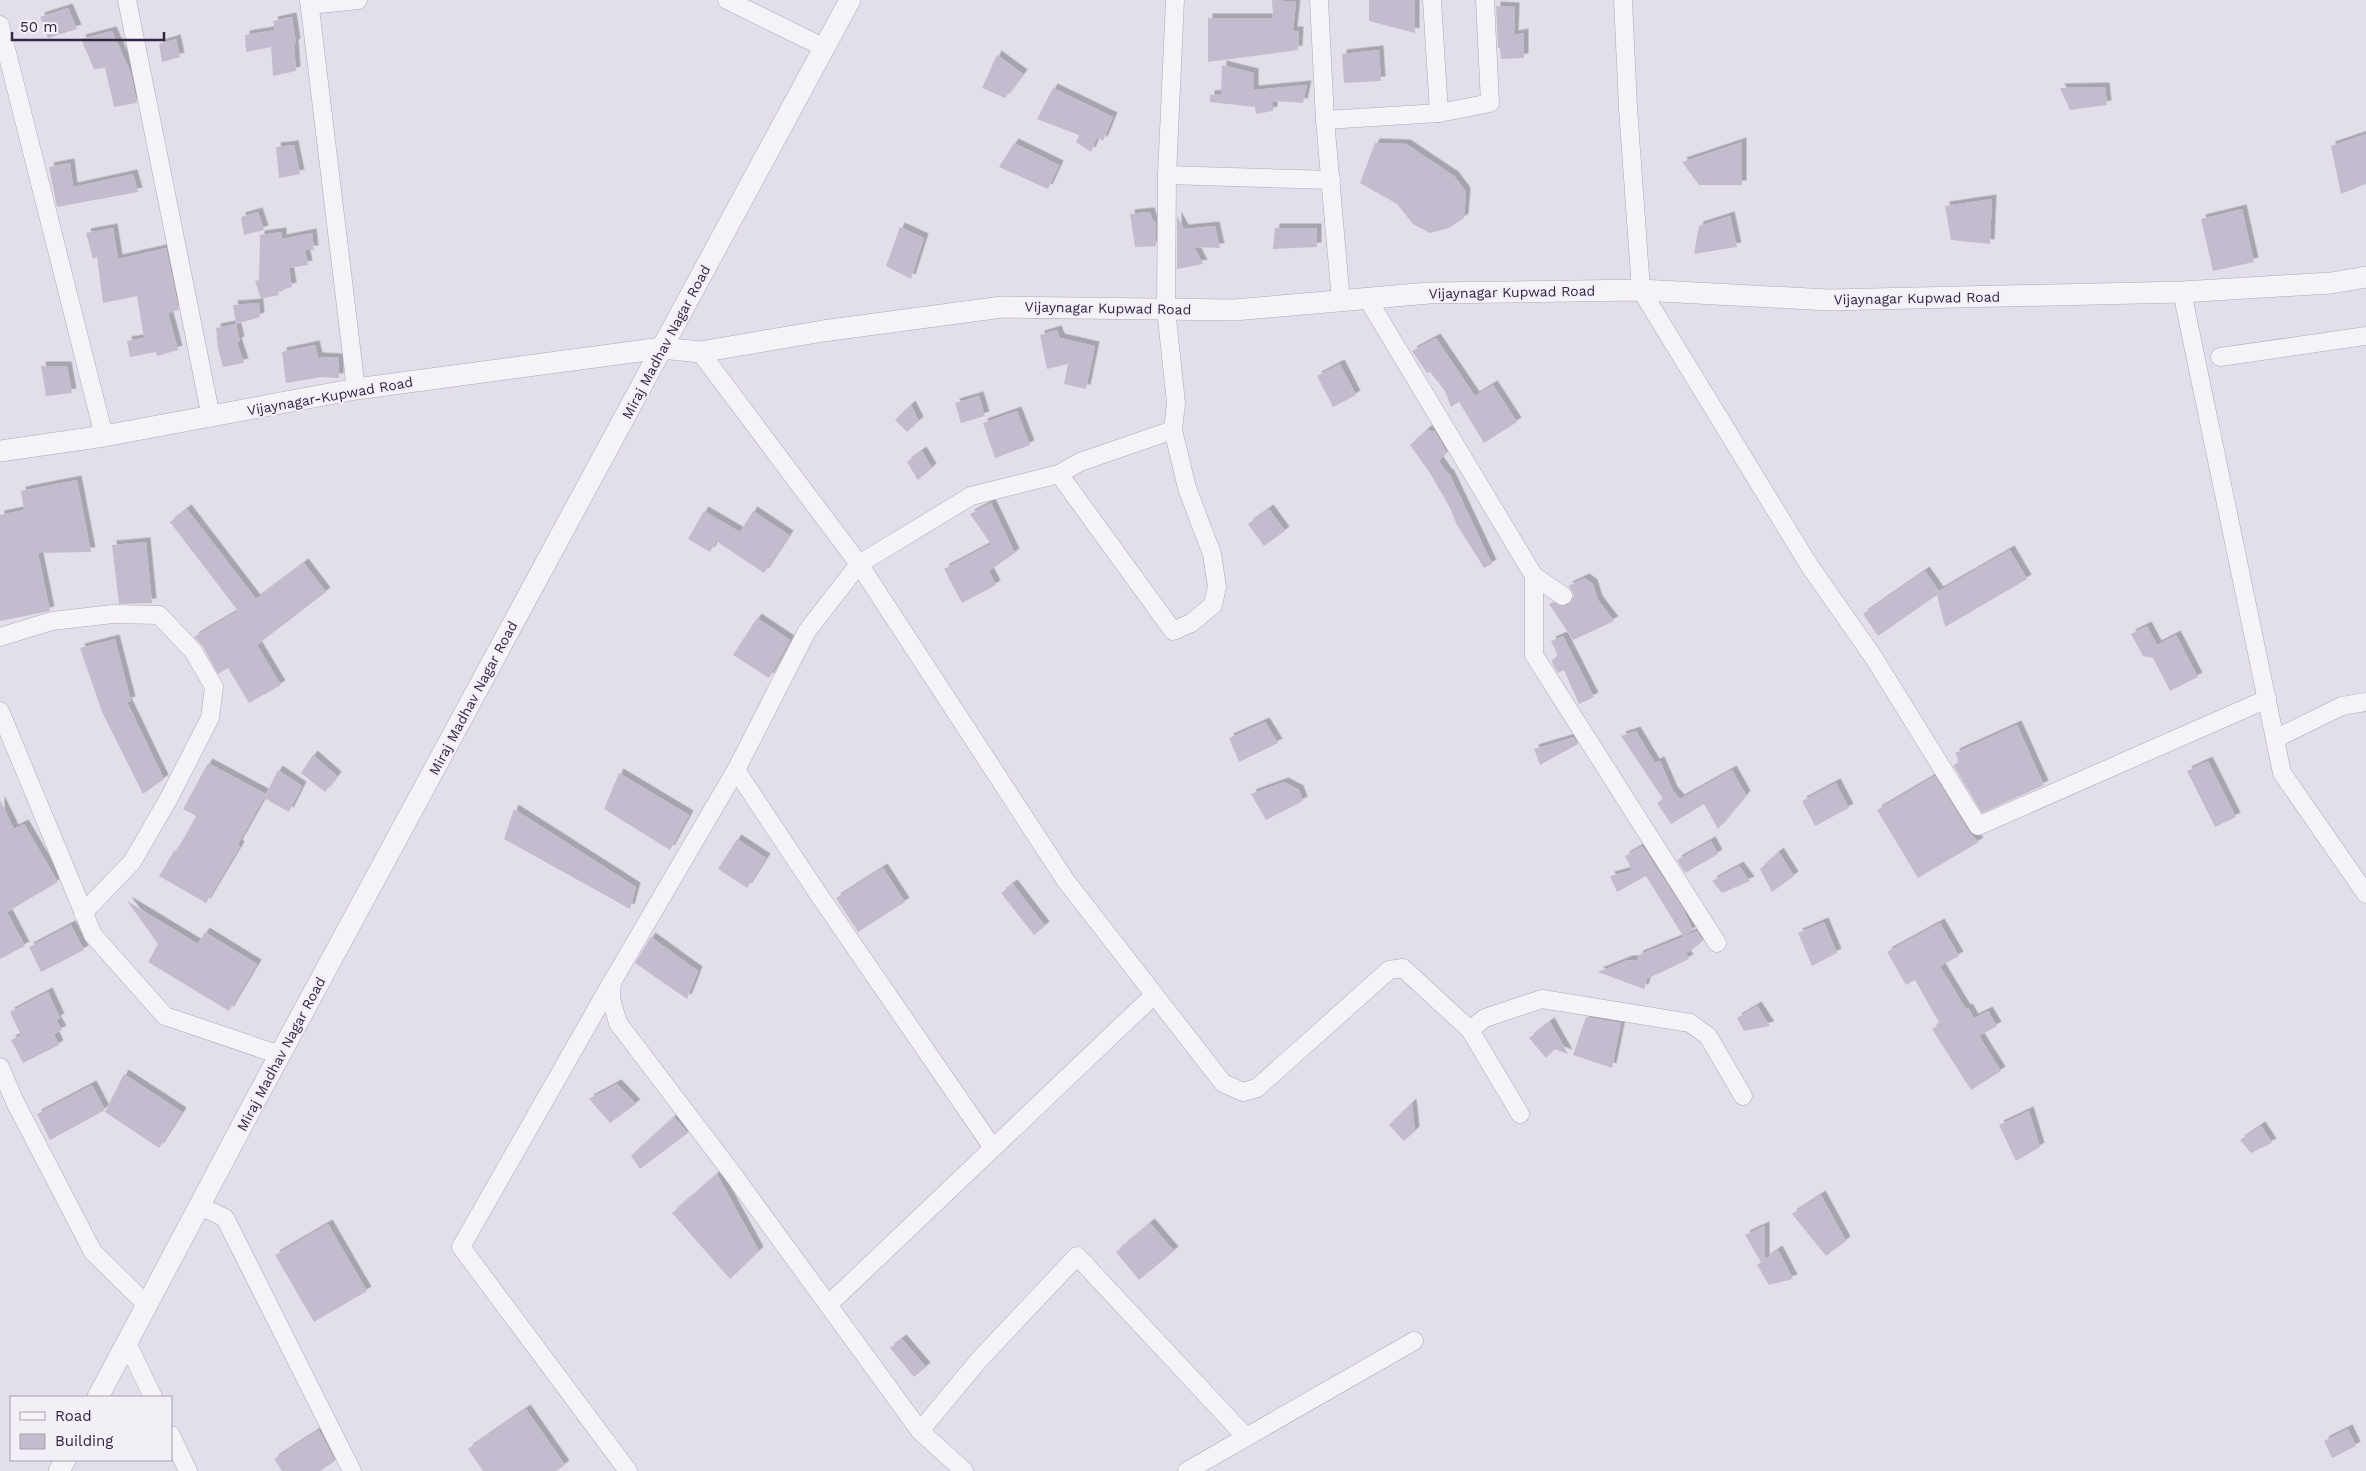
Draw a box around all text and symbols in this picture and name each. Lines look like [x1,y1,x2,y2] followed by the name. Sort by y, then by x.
[12,10,165,42] scale bar
[20,18,57,36] text: 50 m
[619,262,713,422] street label: Miraj Madhav Nagar Road
[1429,283,1595,301] street label: Vijaynagar Kupwad Road
[1834,289,2000,307] street label: Vijaynagar Kupwad Road
[1025,299,1191,317] street label: Vijaynagar Kupwad Road
[246,374,414,418] street label: Vijaynagar-Kupwad Road
[426,618,520,778] street label: Miraj Madhav Nagar Road
[234,974,328,1134] street label: Miraj Madhav Nagar Road
[10,1396,172,1461] legend
[55,1407,92,1425] text: Road
[55,1432,113,1450] text: Building

